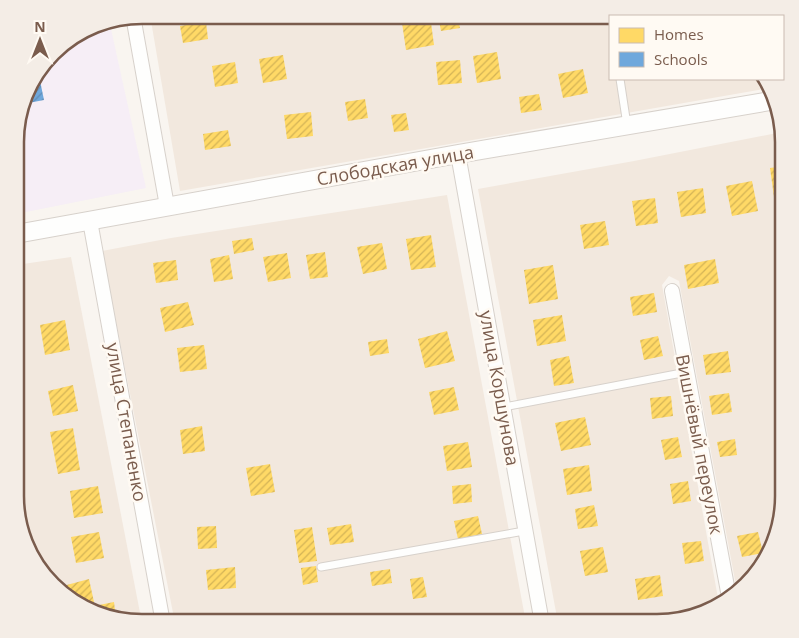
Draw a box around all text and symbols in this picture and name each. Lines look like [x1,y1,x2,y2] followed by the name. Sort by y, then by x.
[15,15,65,65] north arrow
[609,15,784,80] legend
[34,17,46,36] text: N
[654,24,704,44] text: Homes
[654,49,708,69] text: Schools
[315,139,475,191] street label: Слободская улица
[475,309,525,467] street label: улица Коршунова
[101,341,153,503] street label: улица Степаненко
[671,352,729,537] street label: Вишнёвый переулок

